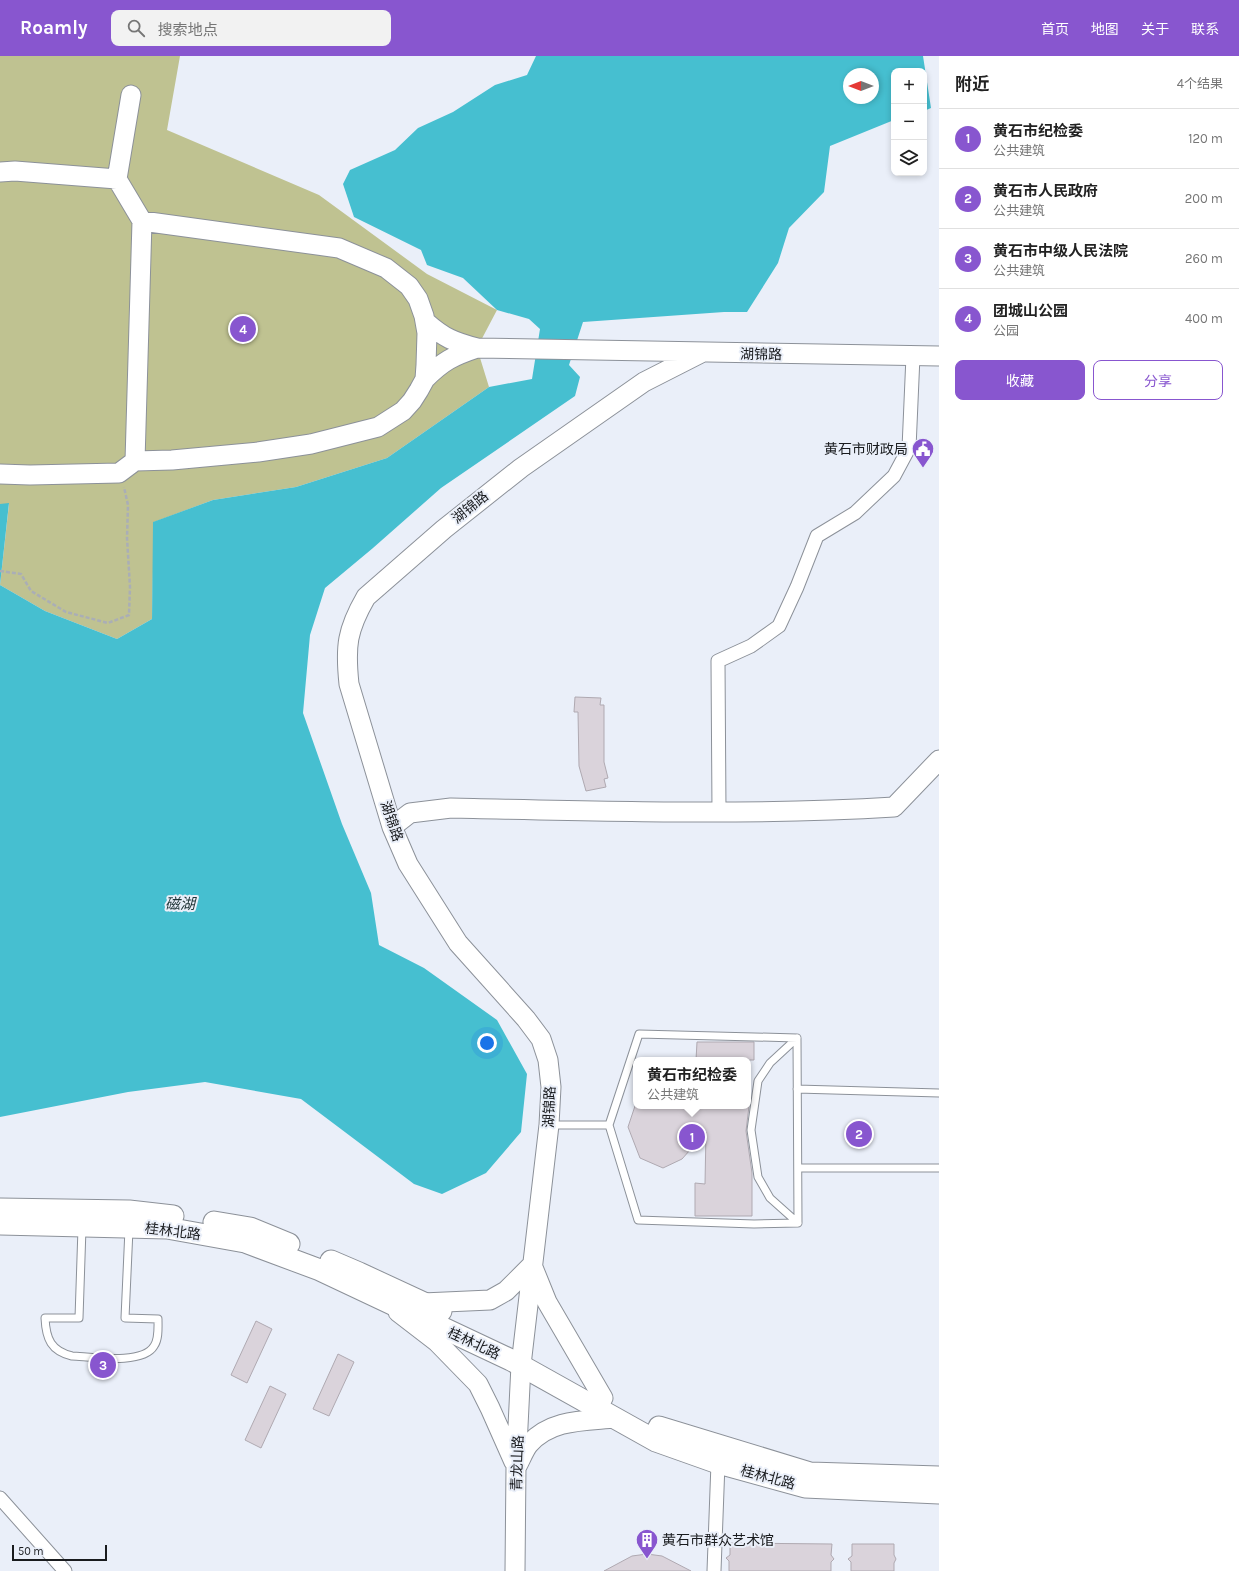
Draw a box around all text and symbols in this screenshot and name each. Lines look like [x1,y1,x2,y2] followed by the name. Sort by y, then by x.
[111,10,391,46] search box
[20,17,87,39] text: Roamly
[125,17,147,39] icon: search
[157,21,218,39] text: 搜索地点
[1041,21,1069,38] text: 首页
[1091,21,1119,38] text: 地图
[1141,21,1169,38] text: 关于
[1191,21,1219,38] text: 联系
[843,68,879,104] north arrow
[891,68,927,176] map controls
[891,68,927,104] button: +
[955,74,989,94] text: 附近
[1177,76,1223,91] text: 4个结果
[891,104,927,140] button: −
[993,122,1083,140] text: 黄石市纪检委
[966,131,970,146] text: 1
[1188,131,1223,146] text: 120 m
[891,140,927,176] button: layers
[993,143,1045,158] text: 公共建筑
[993,182,1098,200] text: 黄石市人民政府
[964,191,972,206] text: 2
[1185,191,1223,206] text: 200 m
[993,203,1045,218] text: 公共建筑
[993,242,1128,260] text: 黄石市中级人民法院
[964,251,972,266] text: 3
[1185,251,1223,266] text: 260 m
[993,263,1045,278] text: 公共建筑
[993,302,1068,320] text: 团城山公园
[964,311,972,326] text: 4
[1185,311,1223,326] text: 400 m
[230,314,256,344] pin: 4
[993,323,1019,338] text: 公园
[740,346,782,363] street label: 湖锦路
[955,360,1085,400] button: 收藏
[1093,360,1223,400] button: 分享
[910,436,936,469] public building icon: 黄石市财政局
[824,441,908,458] place label: 黄石市财政局
[449,488,492,527] street label: 湖锦路
[377,799,406,844] street label: 湖锦路
[165,895,197,913] water label: 磁湖
[477,1033,497,1053] your location
[633,1057,751,1109] popup
[647,1066,737,1084] text: 黄石市纪检委
[540,1086,559,1128] street label: 湖锦路
[647,1087,699,1102] text: 公共建筑
[846,1119,872,1149] pin: 2
[679,1122,705,1152] pin: 1
[144,1220,202,1243] street label: 桂林北路
[445,1324,503,1363] street label: 桂林北路
[90,1350,116,1380] pin: 3
[508,1435,527,1491] street label: 青龙山路
[739,1462,797,1493] street label: 桂林北路
[634,1527,660,1560] building icon: 黄石市群众艺术馆
[662,1532,774,1549] place label: 黄石市群众艺术馆
[12,1543,107,1562] scale bar
[18,1545,44,1558] text: 50 m

